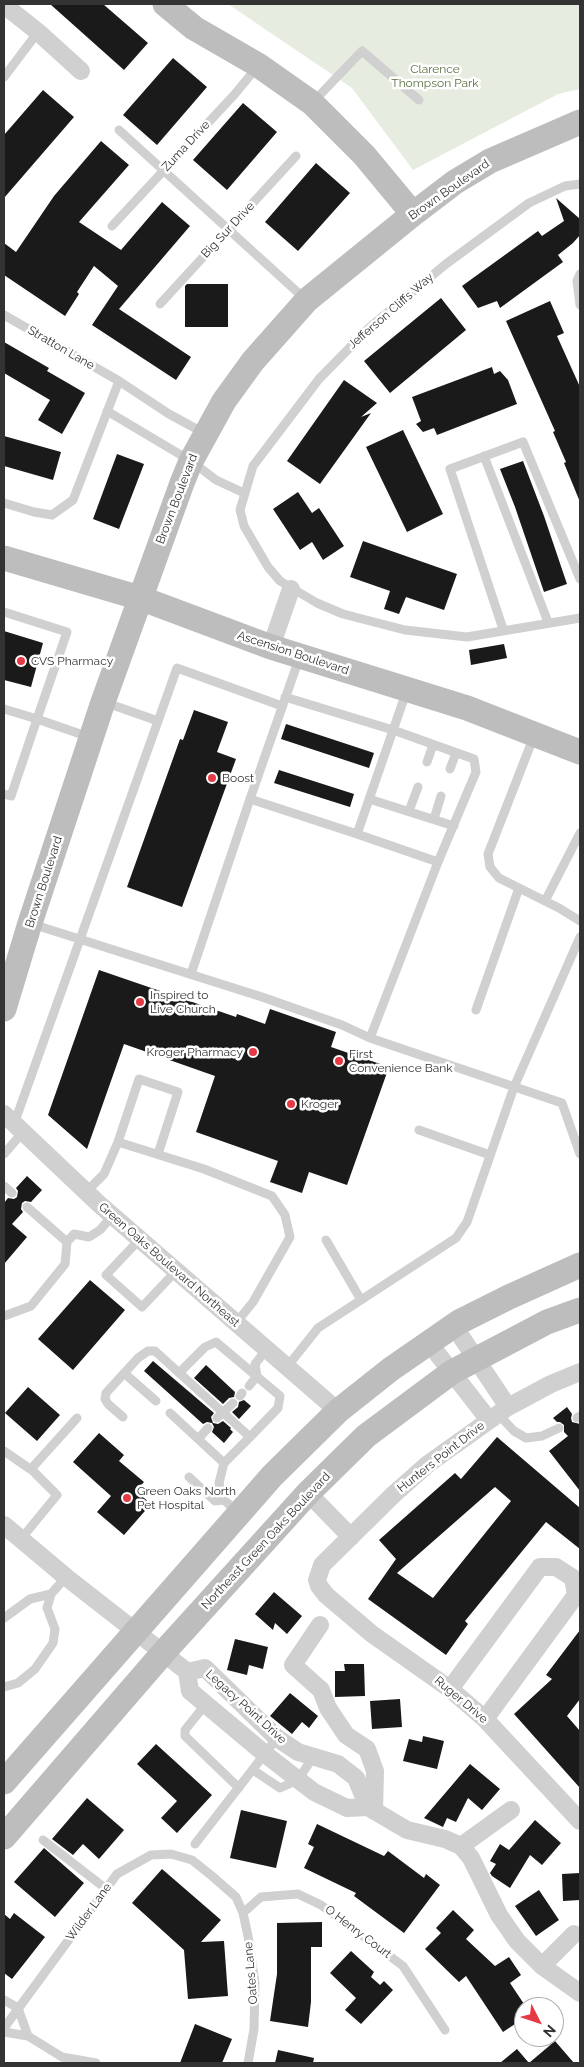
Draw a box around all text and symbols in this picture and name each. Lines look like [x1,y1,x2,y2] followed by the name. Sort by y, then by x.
[391,62,479,90] park label: Clarence Thompson Park
[159,118,213,174] street label: Zuma Drive
[406,157,492,223] street label: Brown Boulevard
[198,199,258,261] street label: Big Sur Drive
[345,270,437,352] street label: Jefferson Cliffs Way
[25,323,97,373] street label: Stratton Lane
[153,452,201,546] street label: Brown Boulevard
[235,628,351,678] street label: Ascension Boulevard
[31,654,113,668] place label: CVS Pharmacy
[15,655,27,667] marker: CVS Pharmacy
[222,771,254,785] place label: Boost
[206,772,218,784] marker: Boost
[22,834,66,930] street label: Brown Boulevard
[150,988,216,1016] place label: Inspired to Live Church
[134,996,146,1008] marker: Inspired to Live Church
[147,1045,243,1059] place label: Kroger Pharmacy
[247,1046,259,1058] marker: Kroger Pharmacy
[349,1047,453,1075] place label: First Convenience Bank
[333,1055,345,1067] marker: First Convenience Bank
[301,1097,339,1111] place label: Kroger
[285,1098,297,1110] marker: Kroger
[96,1200,242,1330] street label: Green Oaks Boulevard Northeast
[395,1418,487,1496] street label: Hunters Point Drive
[199,1469,333,1613] street label: Northeast Green Oaks Boulevard
[137,1484,236,1512] place label: Green Oaks North Pet Hospital
[121,1492,133,1504] marker: Green Oaks North Pet Hospital
[203,1667,289,1747] street label: Legacy Point Drive
[431,1674,491,1726] street label: Ruger Drive
[63,1880,115,1944] street label: Wilder Lane
[322,1902,394,1962] street label: O Henry Court
[241,1941,261,2005] street label: Oates Lane
[514,1997,564,2047] north arrow
[540,2022,559,2040] text: N

